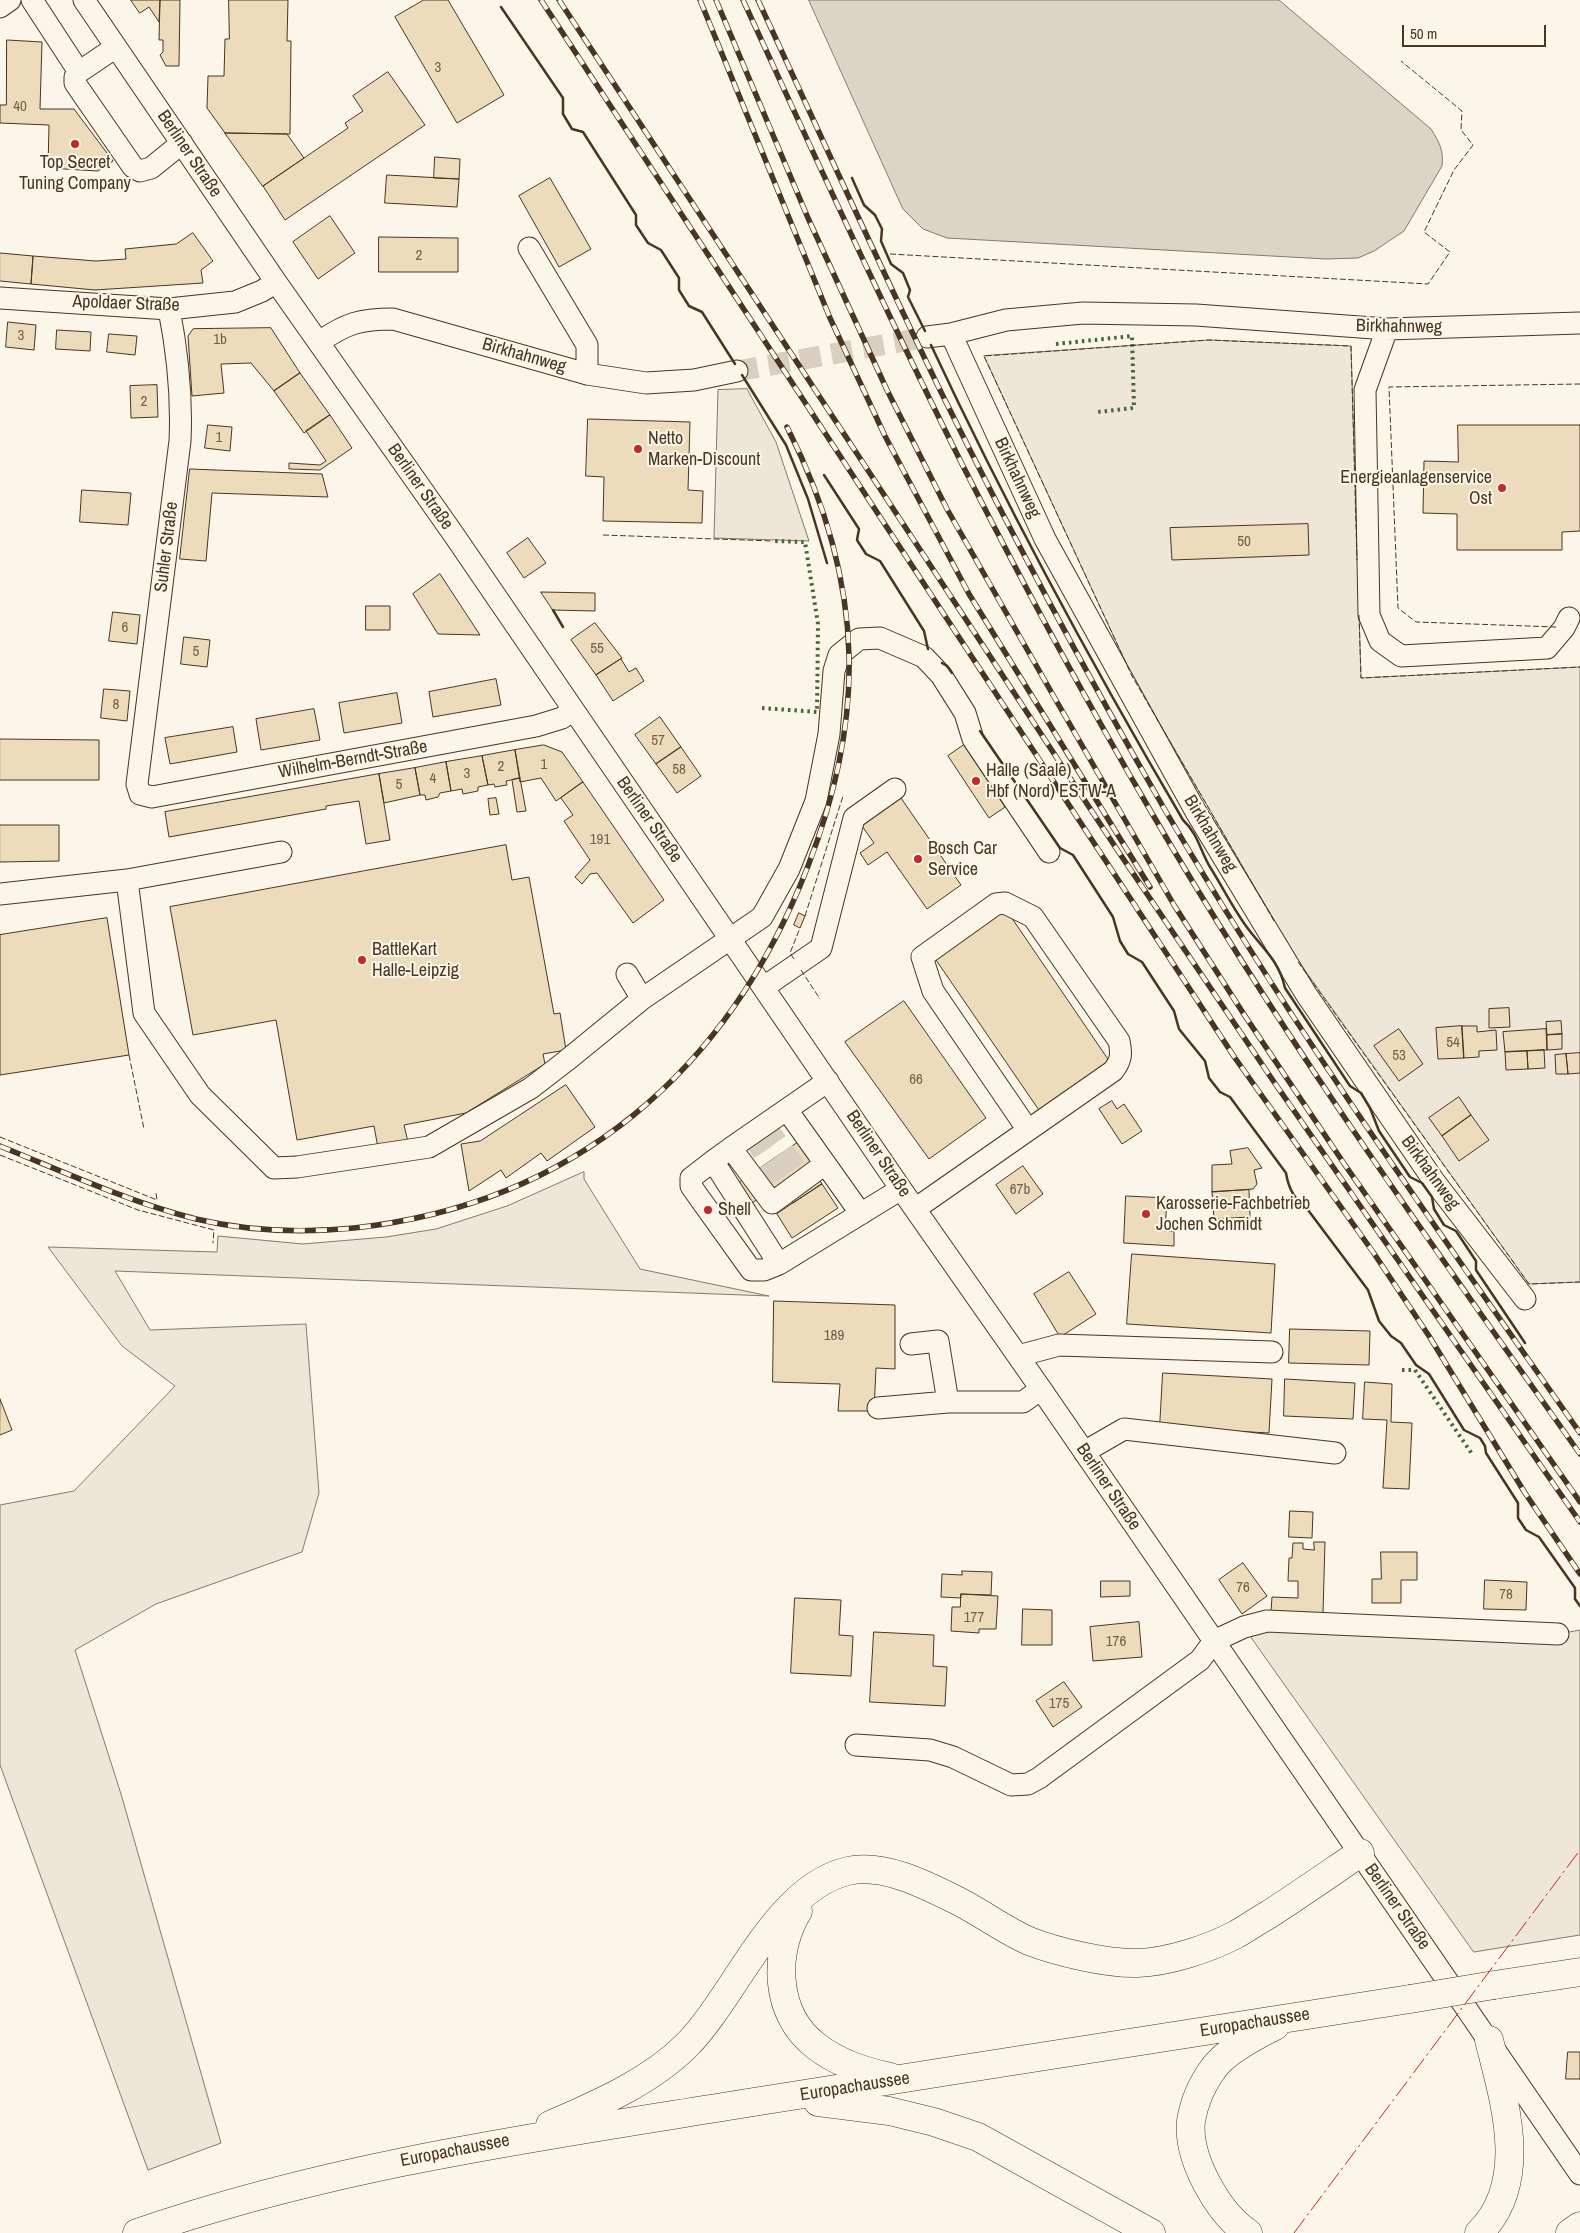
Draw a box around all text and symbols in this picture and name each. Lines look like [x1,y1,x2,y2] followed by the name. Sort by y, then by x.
[1405,15,1549,47] scale bar
[1410,23,1437,44] text: 50 m
[435,59,441,77] house number: 3
[13,98,27,116] house number: 40
[152,106,226,202] street label: Berliner Straße
[69,138,81,150] marker: Top Secret Tuning Company
[19,152,131,194] place label: Top Secret Tuning Company
[416,247,422,265] house number: 2
[72,291,180,317] street label: Apoldaer Straße
[1356,315,1442,339] street label: Birkhahnweg
[18,327,24,345] house number: 3
[213,331,227,349] house number: 1b
[480,334,568,378] street label: Birkhahnweg
[141,393,147,411] house number: 2
[648,428,760,470] place label: Netto Marken-Discount
[216,429,222,447] house number: 1
[989,434,1045,522] street label: Birkhahnweg
[382,440,458,534] street label: Berliner Straße
[632,443,644,455] marker: Netto Marken-Discount
[1340,467,1492,509] place label: Energieanlagenservice Ost
[1496,482,1508,494] marker: Energieanlagenservice Ost
[151,500,183,594] street label: Suhler Straße
[1237,533,1251,551] house number: 50
[122,619,128,637] house number: 6
[590,640,604,658] house number: 55
[193,643,199,661] house number: 5
[113,696,119,714] house number: 8
[651,732,665,750] house number: 57
[277,736,429,784] street label: Wilhelm-Berndt-Straße
[541,756,547,774] house number: 1
[498,758,504,776] house number: 2
[986,760,1116,802] place label: Halle (Saale) Hbf (Nord) ESTW-A
[672,761,686,779] house number: 58
[464,765,470,783] house number: 3
[430,770,436,788] house number: 4
[611,773,687,867] street label: Berliner Straße
[970,775,982,787] marker: Halle (Saale) Hbf (Nord) ESTW-A
[396,776,402,794] house number: 5
[1179,792,1241,876] street label: Birkhahnweg
[590,831,610,849] house number: 191
[928,838,997,881] place label: Bosch Car Service
[912,853,924,865] marker: Bosch Car Service
[372,939,459,982] place label: BattleKart Halle-Leipzig
[356,954,368,966] marker: BattleKart Halle-Leipzig
[1446,1034,1460,1052] house number: 54
[1392,1047,1406,1065] house number: 53
[909,1071,923,1089] house number: 66
[841,1106,915,1202] street label: Berliner Straße
[1396,1132,1464,1214] street label: Birkhahnweg
[1010,1181,1030,1199] house number: 67b
[1156,1193,1310,1236] place label: Karosserie-Fachbetrieb Jochen Schmidt
[718,1199,751,1221] place label: Shell
[702,1204,714,1216] marker: Shell
[1140,1208,1152,1220] marker: Karosserie-Fachbetrieb Jochen Schmidt
[824,1327,844,1345] house number: 189
[1071,1439,1145,1535] street label: Berliner Straße
[1236,1579,1250,1597] house number: 76
[1499,1586,1513,1604] house number: 78
[964,1609,984,1627] house number: 177
[1106,1633,1126,1651] house number: 176
[1049,1695,1069,1713] house number: 175
[1359,1860,1435,1954] street label: Berliner Straße
[1199,2004,1311,2042] street label: Europachaussee
[799,2068,911,2106] street label: Europachaussee
[399,2130,511,2172] street label: Europachaussee

